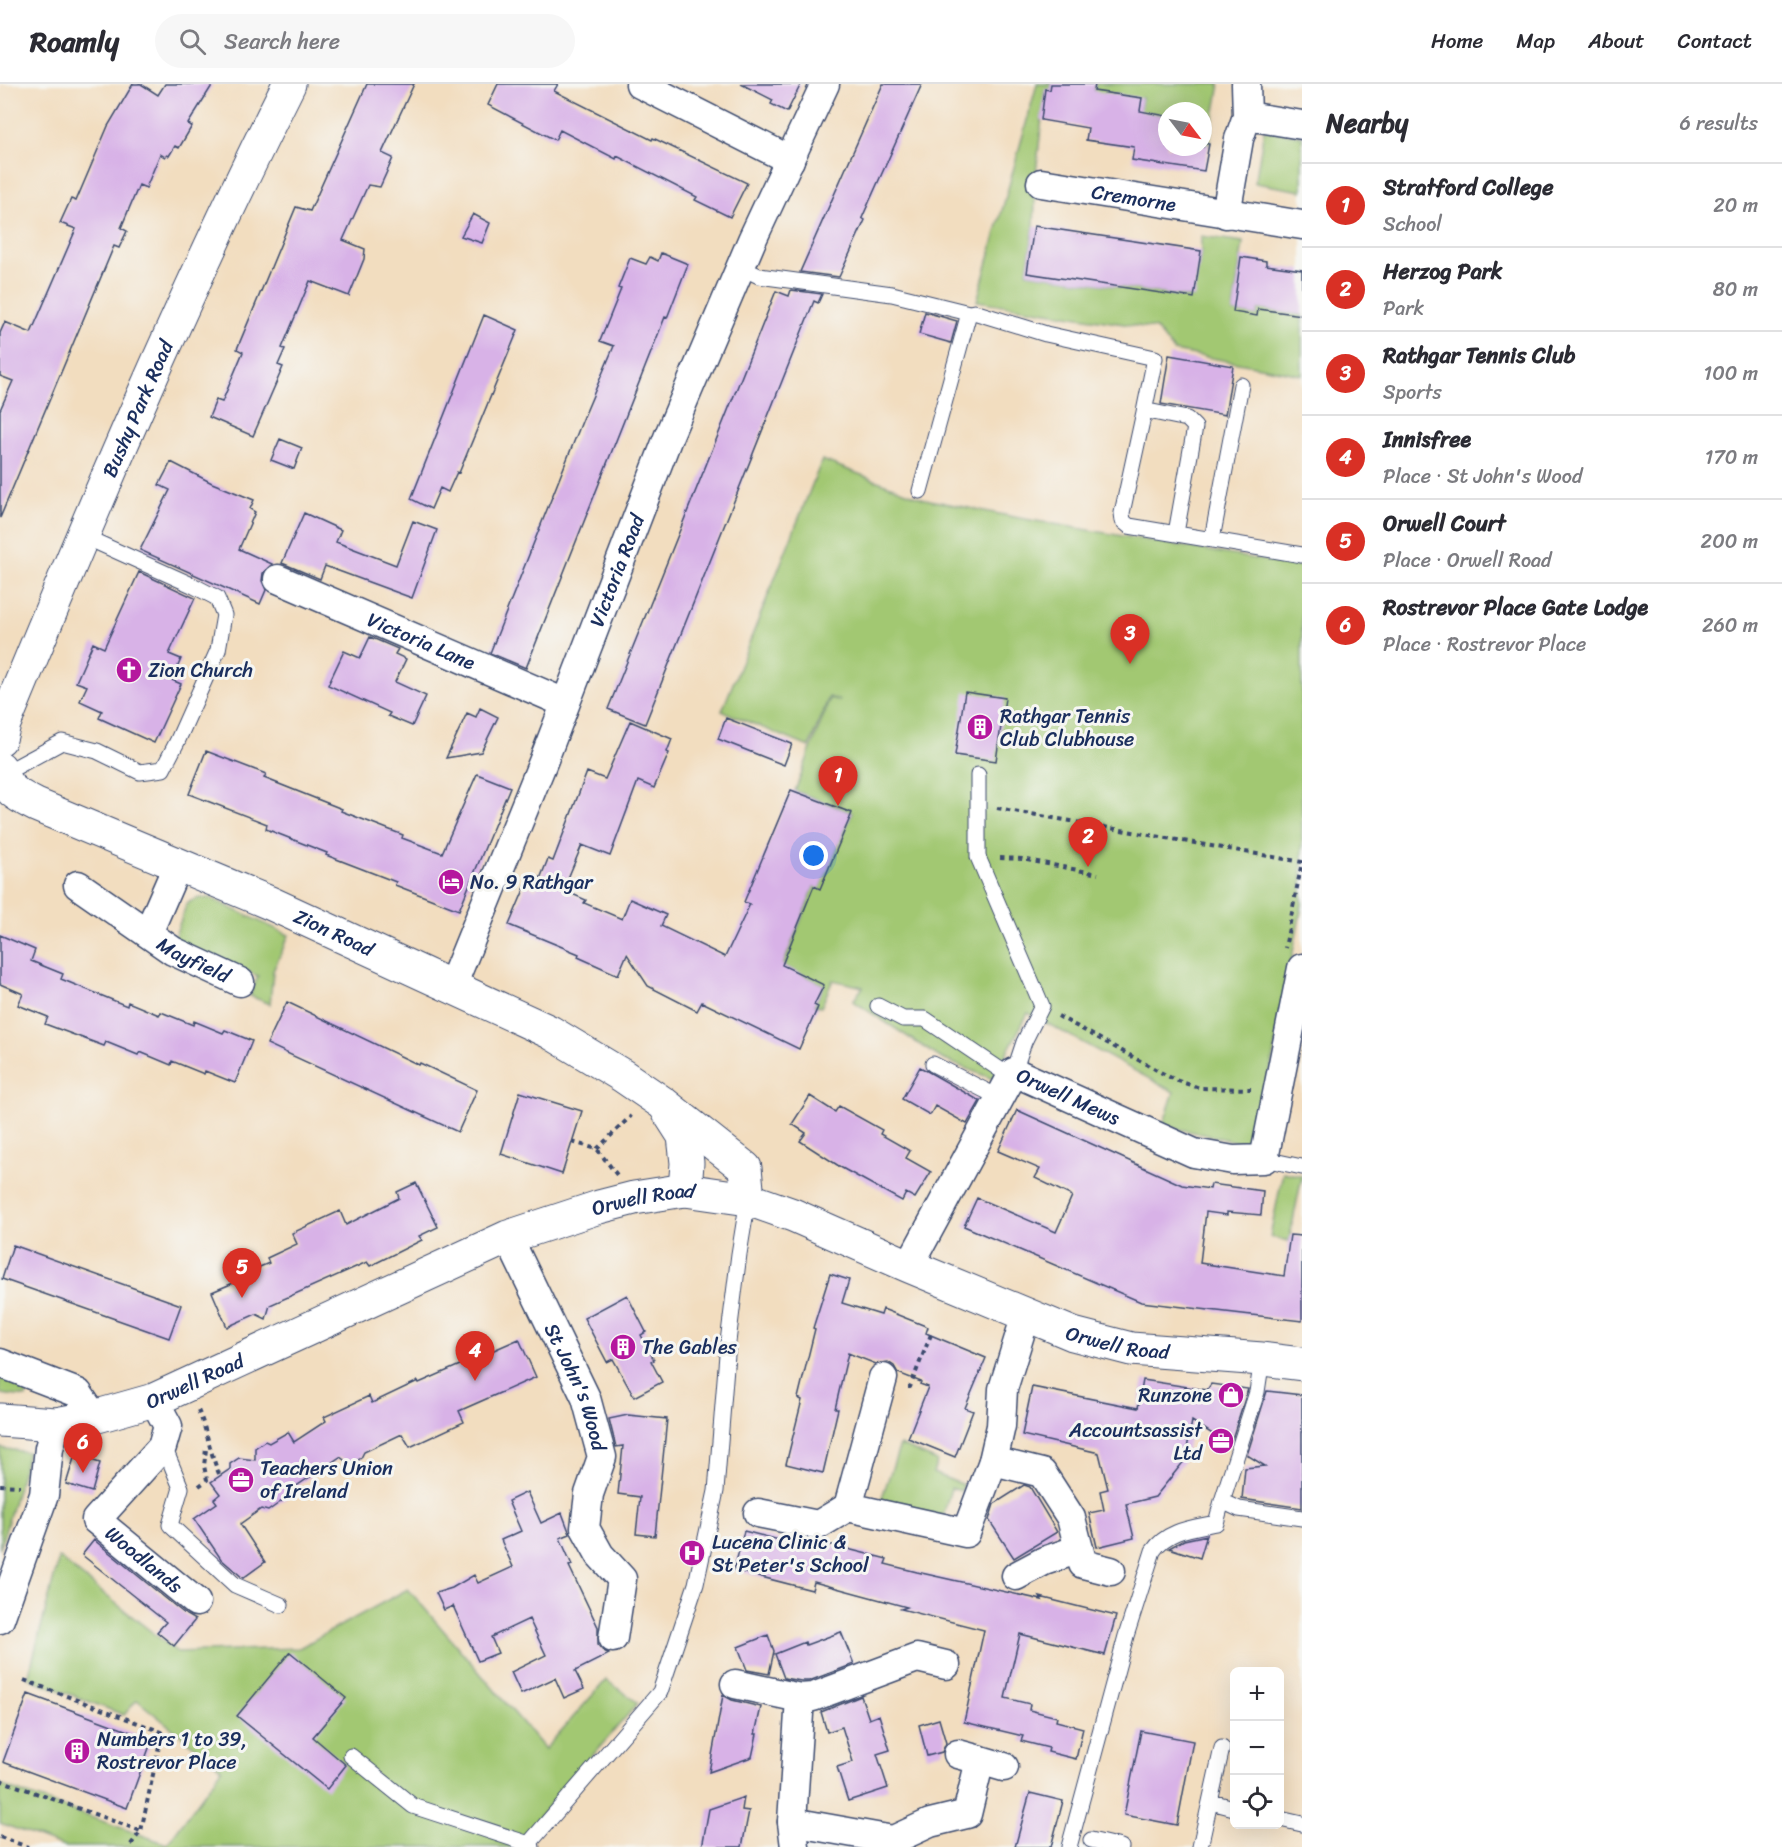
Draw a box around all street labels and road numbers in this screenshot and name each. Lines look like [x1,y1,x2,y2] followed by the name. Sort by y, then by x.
[1089,174,1179,222] street label: Cremorne
[92,333,184,483] street label: Bushy Park Road
[579,508,655,632] street label: Victoria Road
[361,602,481,680] street label: Victoria Lane
[288,899,381,967] street label: Zion Road
[149,927,237,993] street label: Mayfield
[1011,1058,1126,1135] street label: Orwell Mews
[587,1173,699,1226] street label: Orwell Road
[1060,1315,1172,1369] street label: Orwell Road
[535,1317,617,1456] street label: St John's Wood
[142,1343,251,1419] street label: Orwell Road
[97,1517,192,1603] street label: Woodlands

